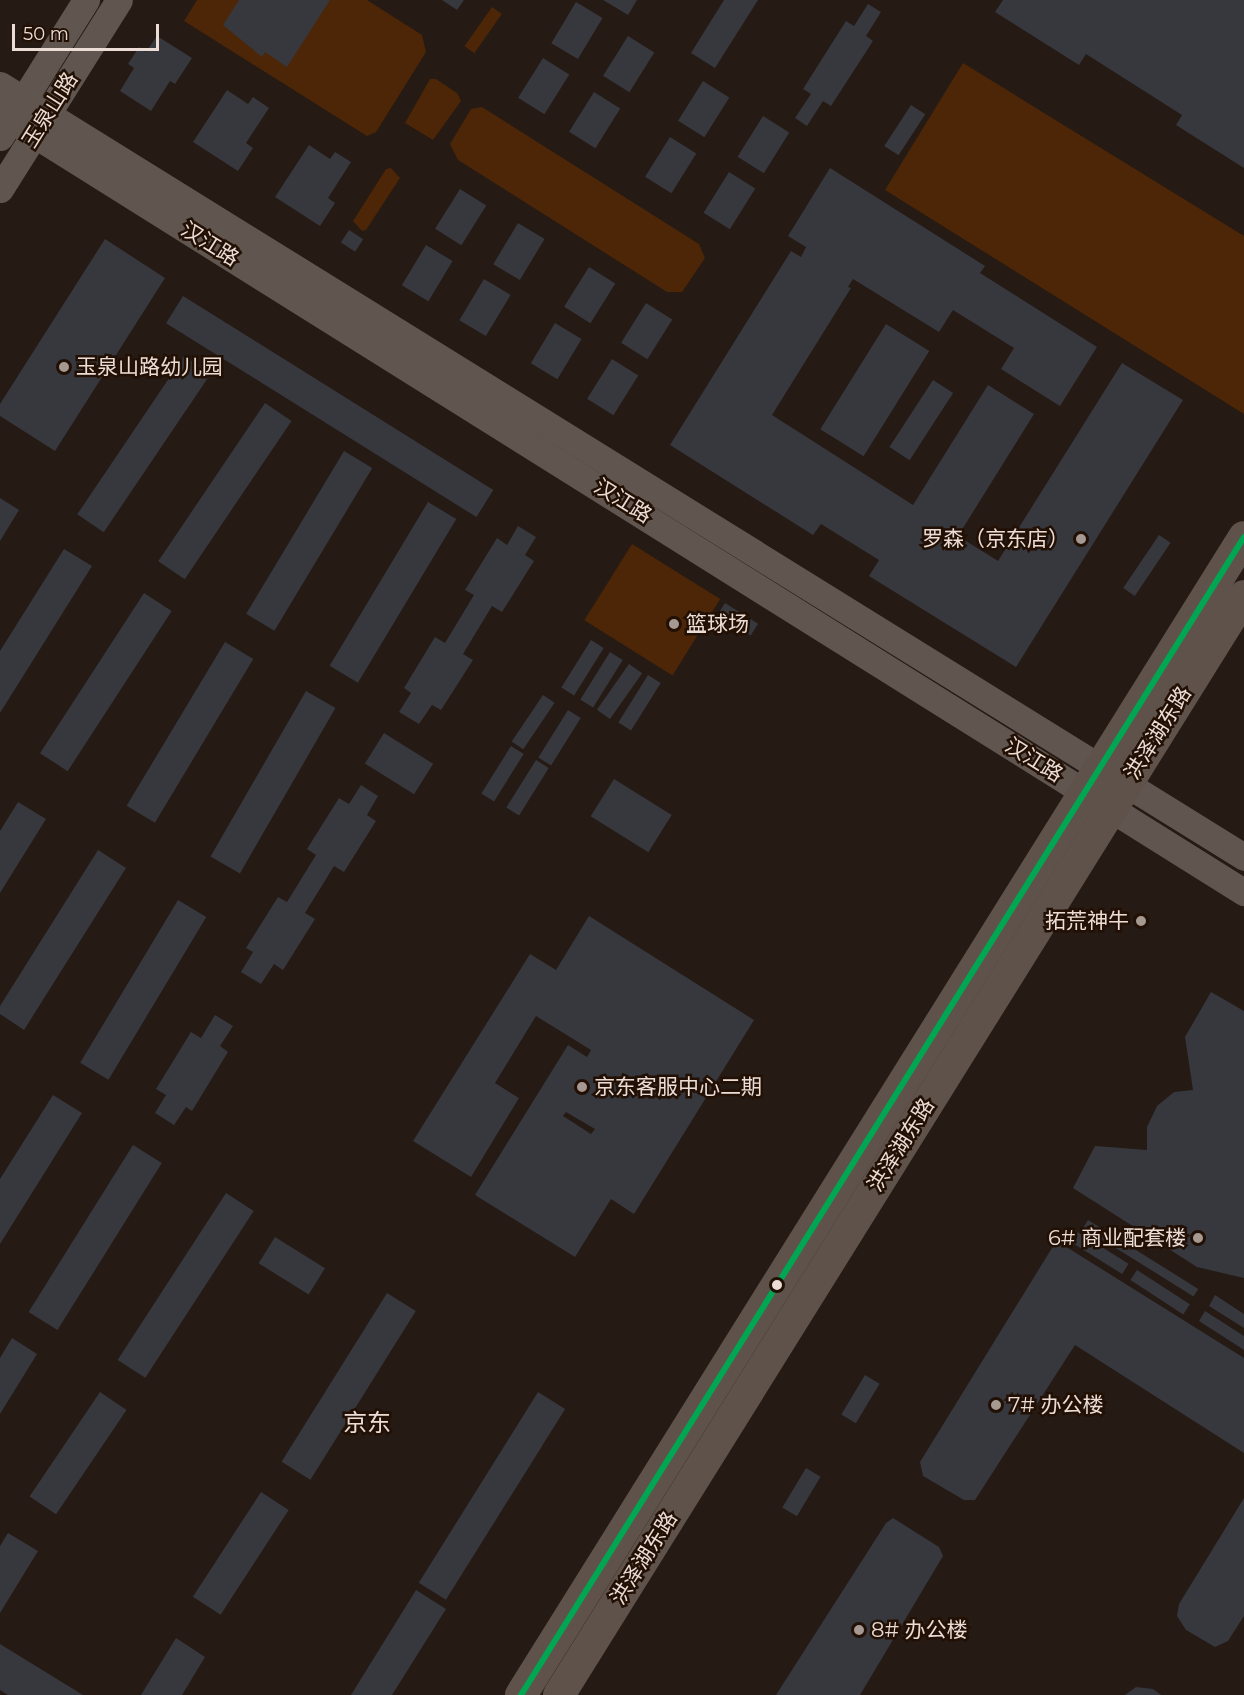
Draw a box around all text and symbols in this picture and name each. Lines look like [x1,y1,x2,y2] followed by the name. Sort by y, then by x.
[15,12,162,50] scale bar
[23,23,69,45] text: 50 m
[17,68,83,152] street label: 玉泉山路
[177,217,243,271] street label: 汉江路
[76,354,223,380] place label: 玉泉山路幼儿园
[57,360,71,374] marker: 玉泉山路幼儿园
[590,474,656,528] street label: 汉江路
[922,526,1069,552] place label: 罗森（京东店）
[1074,532,1088,546] marker: 罗森（京东店）
[686,611,749,637] place label: 篮球场
[667,617,681,631] marker: 篮球场
[1119,682,1197,784] street label: 洪泽湖东路
[1001,733,1067,787] street label: 汉江路
[1045,908,1129,934] place label: 拓荒神牛
[1134,914,1148,928] marker: 拓荒神牛
[594,1074,762,1100] place label: 京东客服中心二期
[575,1080,589,1094] marker: 京东客服中心二期
[862,1094,940,1196] street label: 洪泽湖东路
[1048,1225,1186,1251] place label: 6# 商业配套楼
[1191,1231,1205,1245] marker: 6# 商业配套楼
[771,1279,783,1291] unlabelled marker
[1008,1392,1103,1418] place label: 7# 办公楼
[989,1398,1003,1412] marker: 7# 办公楼
[343,1409,391,1437] district label: 京东
[605,1507,683,1609] street label: 洪泽湖东路
[871,1617,968,1643] place label: 8# 办公楼
[852,1623,866,1637] marker: 8# 办公楼

